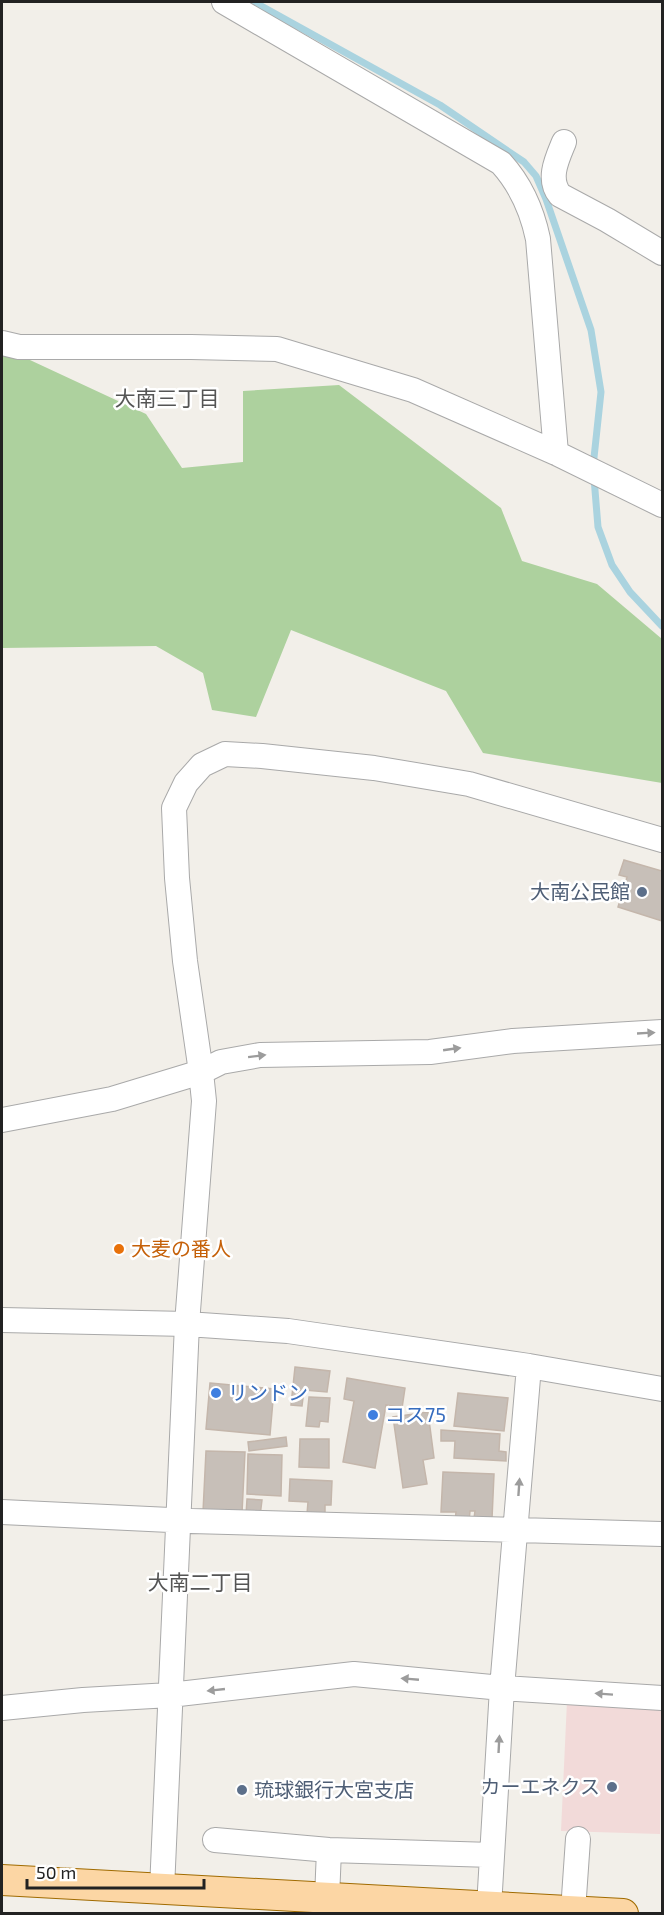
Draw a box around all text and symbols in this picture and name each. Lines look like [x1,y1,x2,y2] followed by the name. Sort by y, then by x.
[115,385,220,410] district label: 大南三丁目
[530,879,630,903] place label: 大南公民館
[635,885,649,899] marker: 大南公民館
[636,1028,655,1037] one-way arrow
[442,1044,461,1053] one-way arrow
[248,1052,267,1061] one-way arrow
[131,1236,231,1260] place label: 大麦の番人
[112,1242,126,1256] marker: 大麦の番人
[228,1380,308,1404] place label: リンドン
[209,1386,223,1400] marker: リンドン
[385,1402,446,1426] place label: コス75
[366,1408,380,1422] marker: コス75
[514,1477,524,1496] one-way arrow
[148,1569,253,1594] district label: 大南二丁目
[400,1674,419,1684] one-way arrow
[206,1685,225,1694] one-way arrow
[595,1689,614,1699] one-way arrow
[494,1734,503,1753] one-way arrow
[481,1774,600,1798] place label: カーエネクス
[254,1777,414,1801] place label: 琉球銀行大宮支店
[605,1780,619,1794] marker: カーエネクス
[235,1783,249,1797] marker: 琉球銀行大宮支店
[27,1852,204,1890] scale bar
[36,1861,76,1883] text: 50 m

